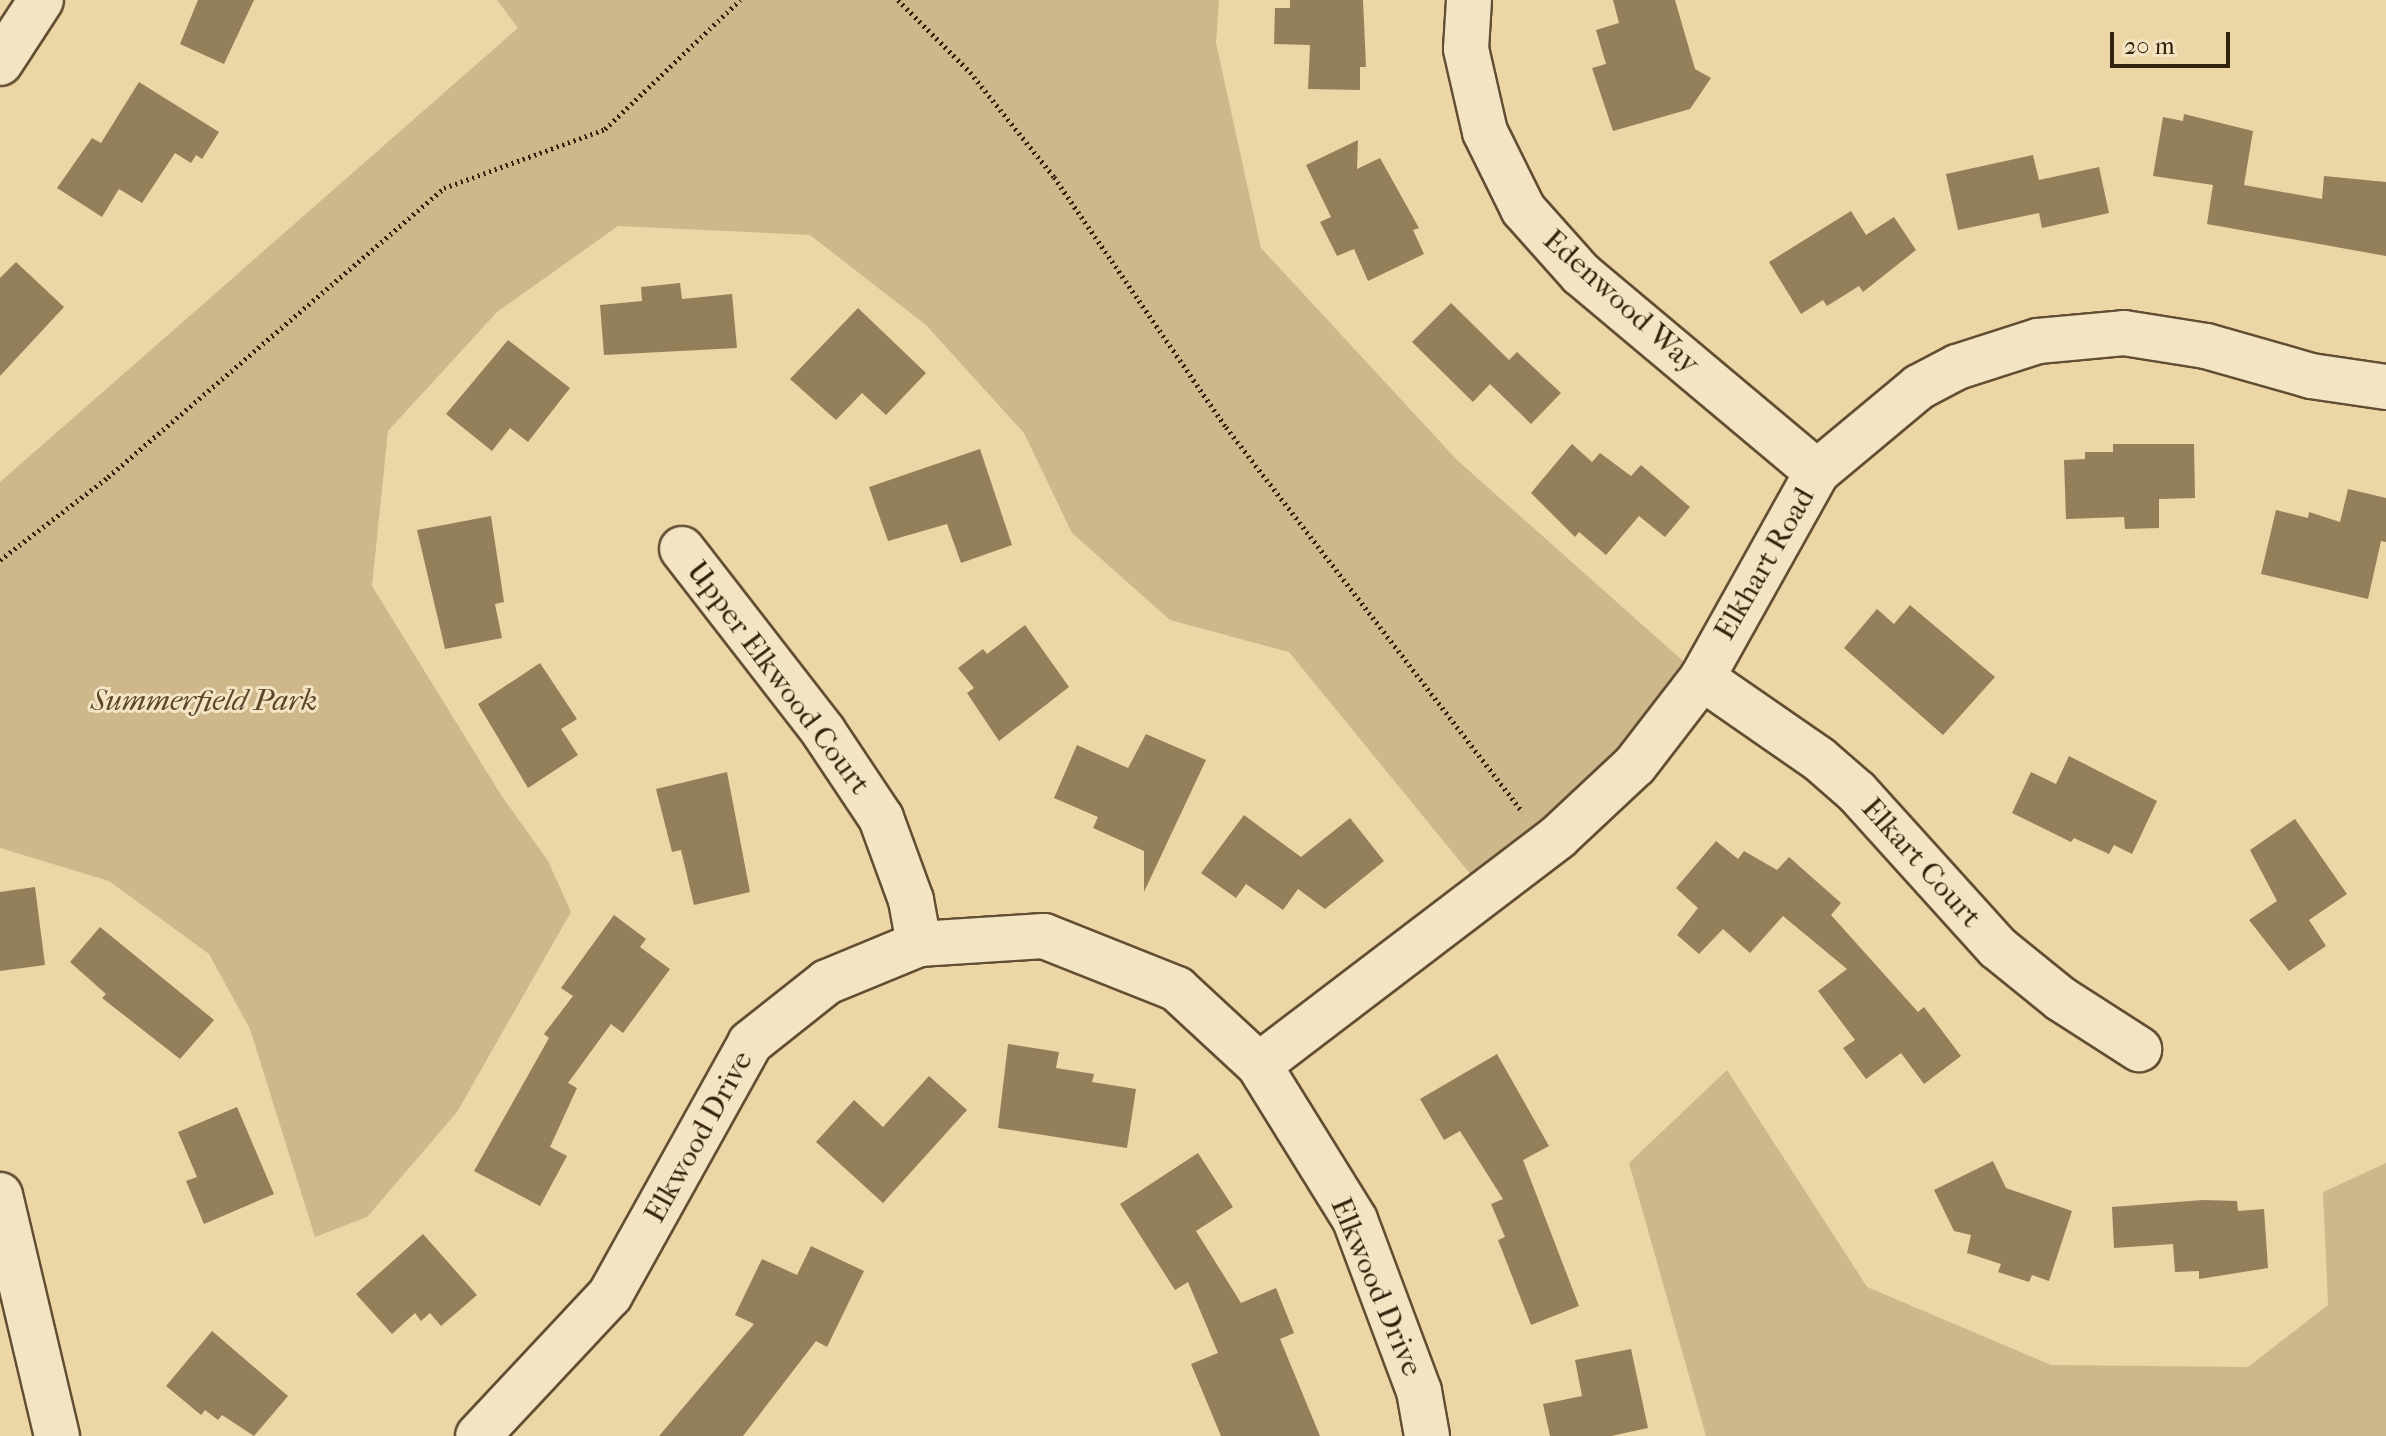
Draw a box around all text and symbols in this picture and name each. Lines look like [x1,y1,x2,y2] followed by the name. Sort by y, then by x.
[2114,16,2234,66] scale bar
[2124,32,2175,60] text: 20 m
[1535,222,1707,382] street label: Edenwood Way
[1707,482,1823,646] street label: Elkhart Road
[679,554,877,802] street label: Upper Elkwood Court
[91,683,317,719] park label: Summerfield Park
[1854,791,1988,935] street label: Elkart Court
[637,1045,761,1229] street label: Elkwood Drive
[1322,1192,1430,1382] street label: Elkwood Drive

